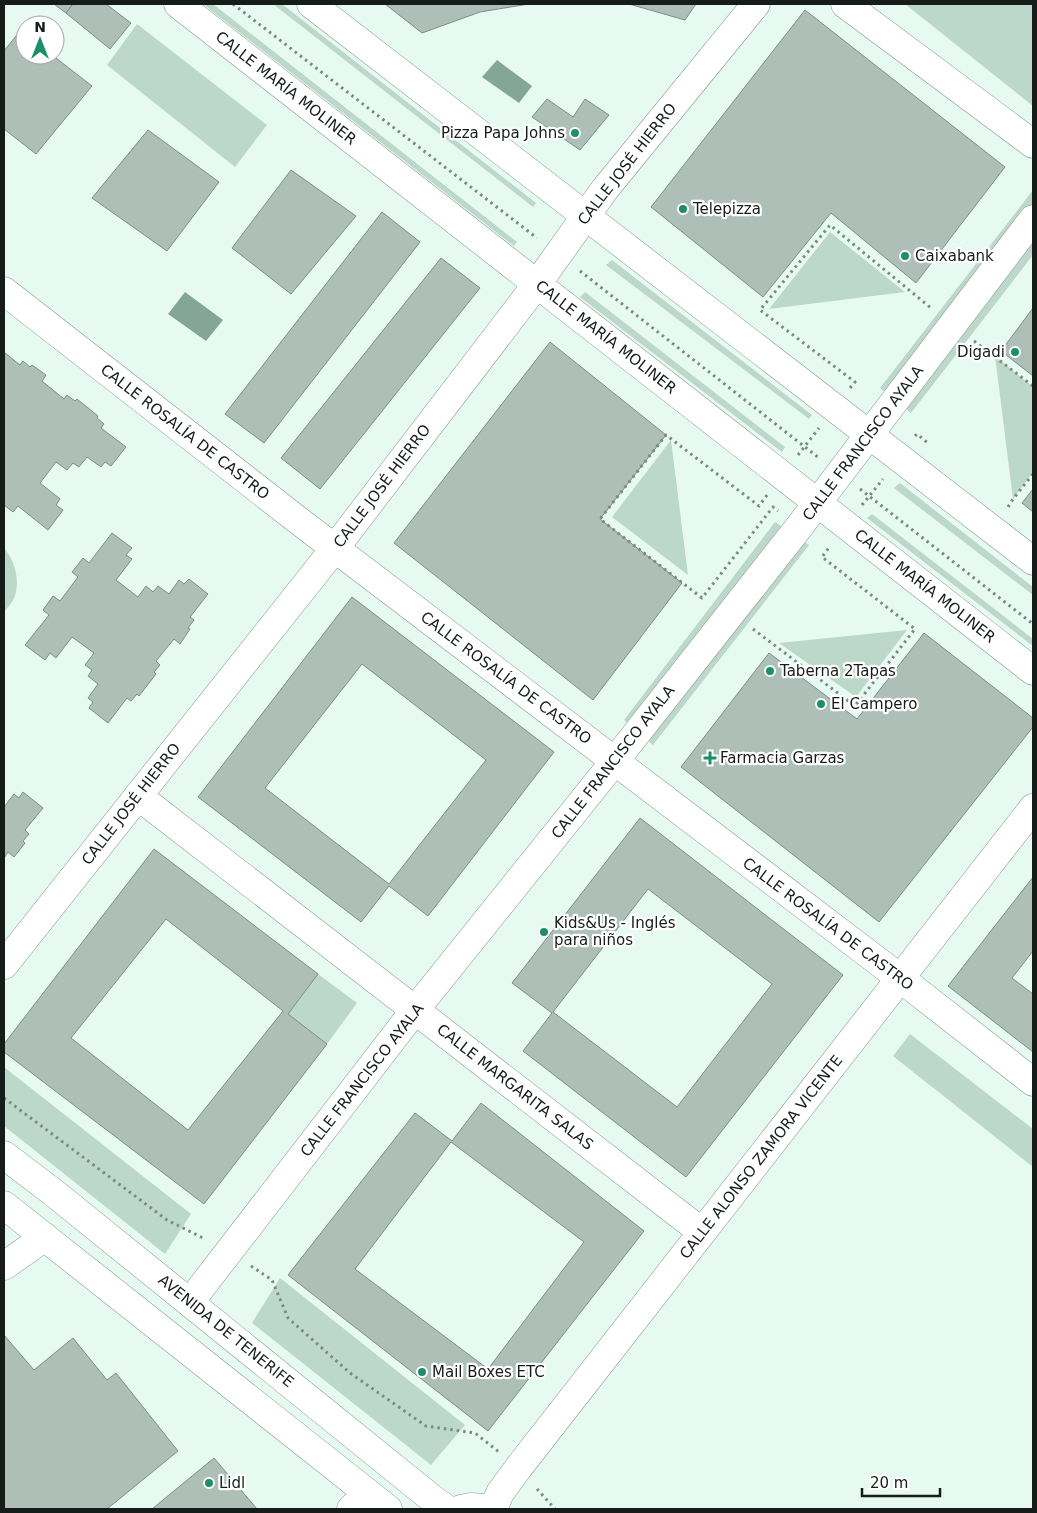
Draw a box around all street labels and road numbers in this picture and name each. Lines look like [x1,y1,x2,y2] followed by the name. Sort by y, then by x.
[212,27,360,148] street label: CALLE MARÍA MOLINER
[573,99,680,228] street label: CALLE JOSÉ HIERRO
[532,276,680,397] street label: CALLE MARÍA MOLINER
[97,360,274,504] street label: CALLE ROSALÍA DE CASTRO
[799,361,928,524] street label: CALLE FRANCISCO AYALA
[329,420,434,551] street label: CALLE JOSÉ HIERRO
[851,525,999,646] street label: CALLE MARÍA MOLINER
[417,607,596,748] street label: CALLE ROSALÍA DE CASTRO
[548,681,679,842] street label: CALLE FRANCISCO AYALA
[77,739,184,868] street label: CALLE JOSÉ HIERRO
[739,853,918,994] street label: CALLE ROSALÍA DE CASTRO
[297,999,428,1160] street label: CALLE FRANCISCO AYALA
[433,1020,597,1154] street label: CALLE MARGARITA SALAS
[676,1052,846,1262] street label: CALLE ALONSO ZAMORA VICENTE
[155,1271,297,1391] street label: AVENIDA DE TENERIFE

